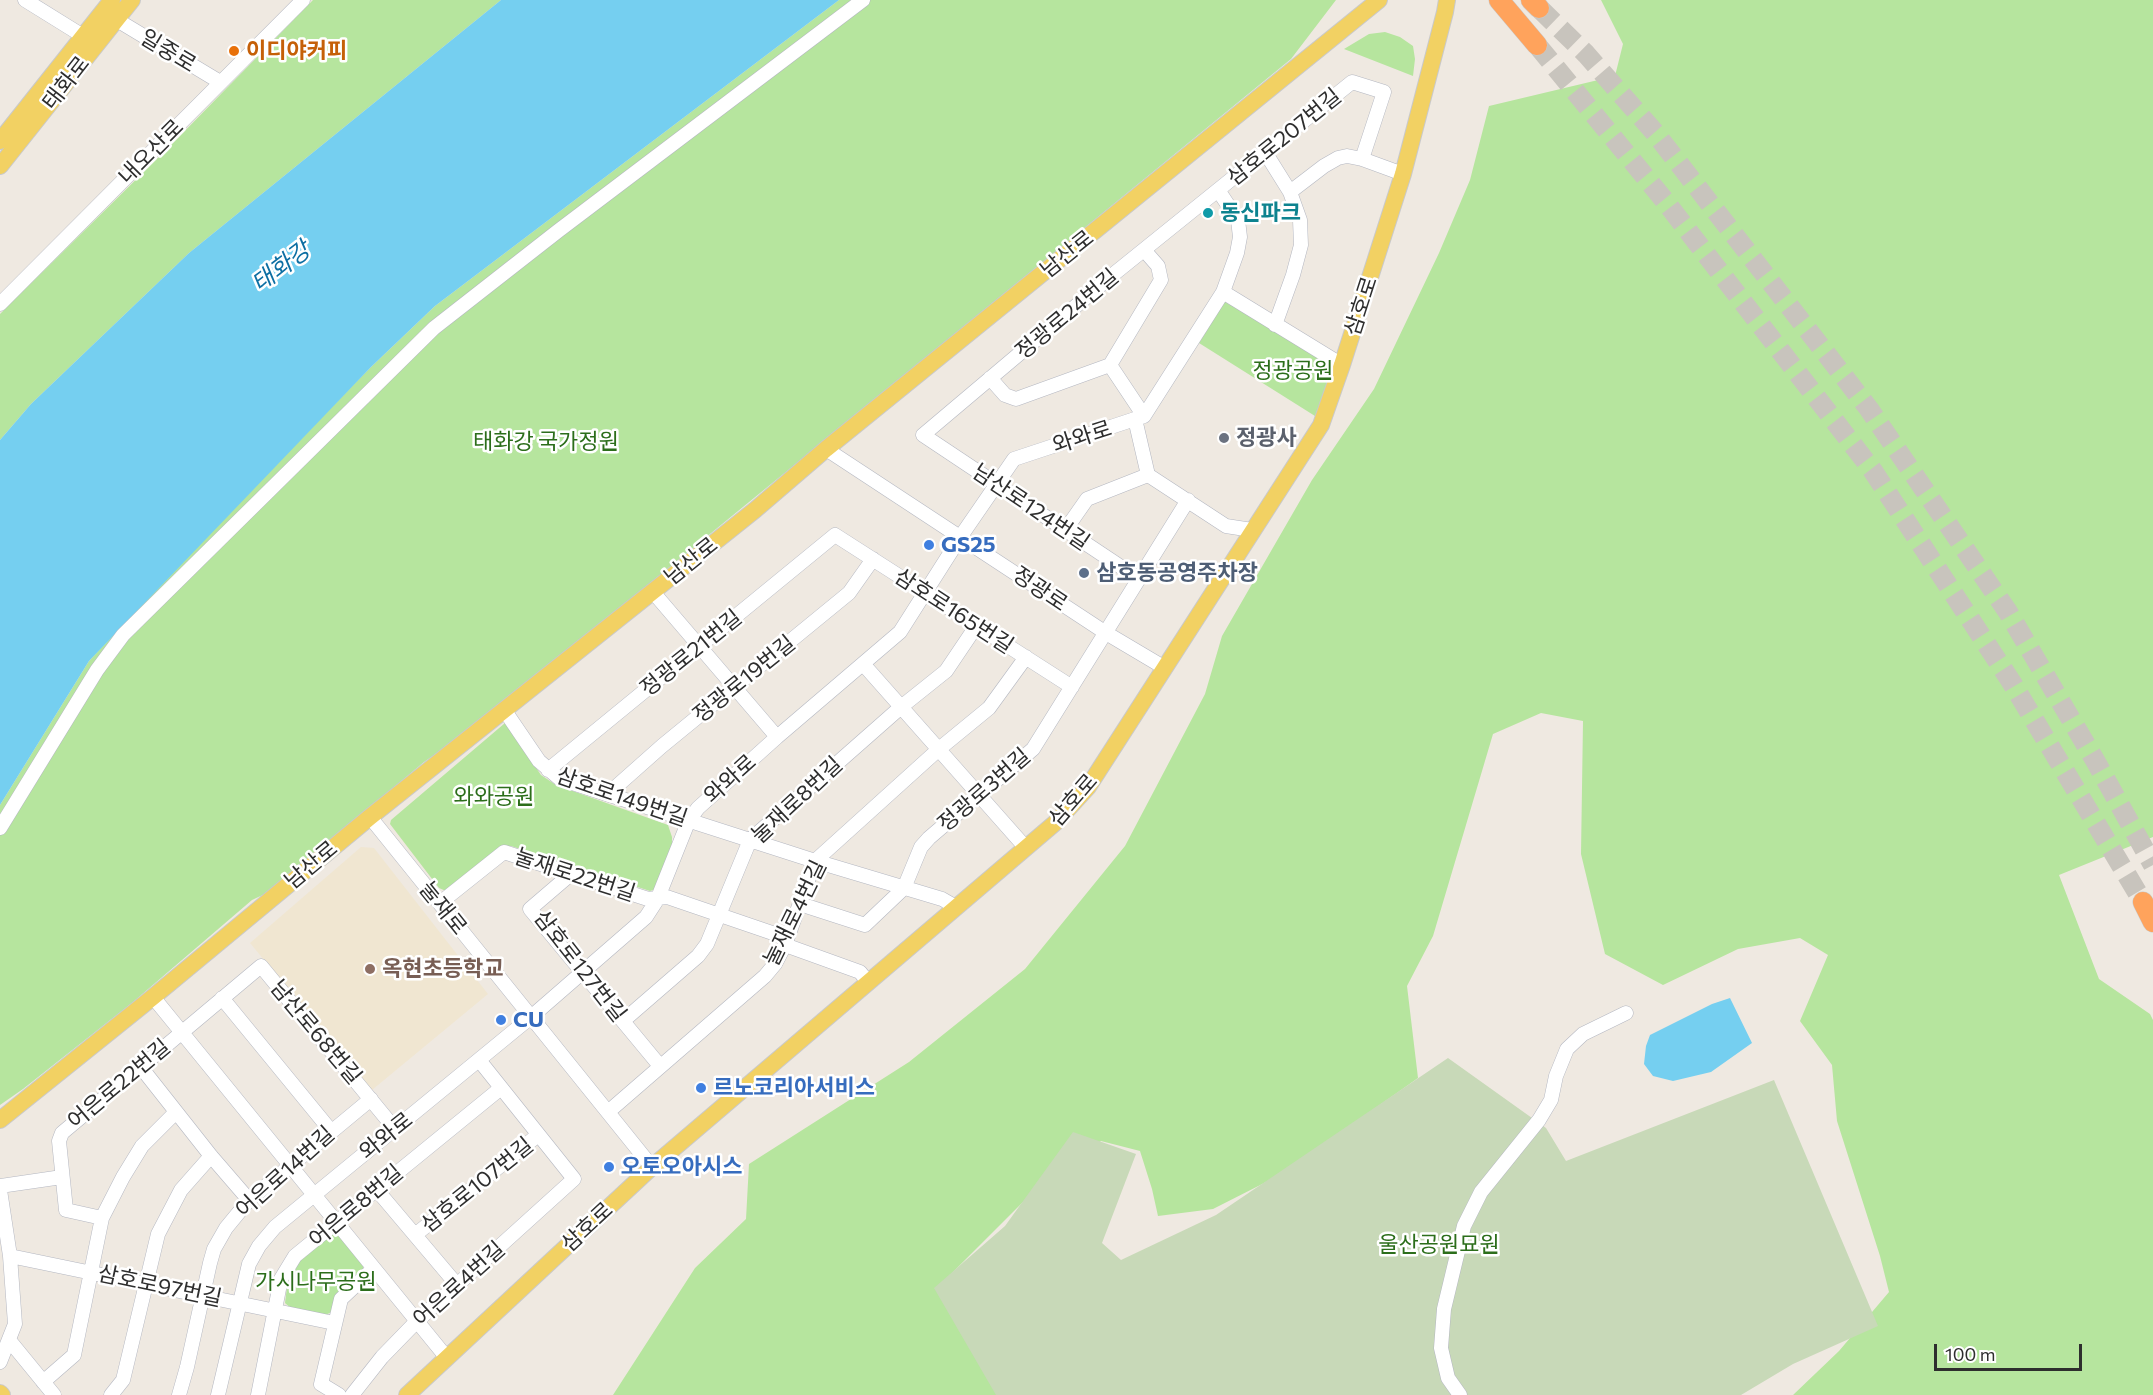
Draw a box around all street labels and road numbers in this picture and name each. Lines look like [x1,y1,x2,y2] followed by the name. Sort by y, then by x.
[135,24,201,78] street label: 일중로
[37,51,95,115] street label: 태화로
[1222,83,1346,191] street label: 삼호로207번길
[113,114,189,190] street label: 내오산로
[1035,225,1099,283] street label: 남산로
[1010,263,1124,365] street label: 정광로24번길
[1339,273,1383,339] street label: 삼호로
[1049,415,1115,459] street label: 와와로
[967,458,1095,556] street label: 남산로124번길
[659,532,723,590] street label: 남산로
[1007,561,1073,617] street label: 정광로
[890,563,1018,659] street label: 삼호로165번길
[635,604,747,702] street label: 정광로21번길
[688,630,800,728] street label: 정광로19번길
[932,743,1036,837] street label: 정광로3번길
[699,749,761,809] street label: 와와로
[746,751,848,849] street label: 눌재로8번길
[553,762,691,832] street label: 삼호로149번길
[1043,768,1103,832] street label: 삼호로
[279,835,343,895] street label: 남산로
[511,843,639,907] street label: 눌재로22번길
[758,856,832,970] street label: 눌재로4번길
[414,876,472,940] street label: 눌재로
[528,905,632,1027] street label: 삼호로127번길
[265,975,367,1089] street label: 남산로68번길
[62,1034,176,1134] street label: 어은로22번길
[354,1107,418,1165] street label: 와와로
[230,1121,340,1223] street label: 어은로14번길
[416,1132,538,1238] street label: 삼호로107번길
[304,1159,408,1253] street label: 어은로8번길
[556,1197,618,1257] street label: 삼호로
[408,1236,510,1332] street label: 어은로4번길
[96,1260,224,1312] street label: 삼호로97번길

